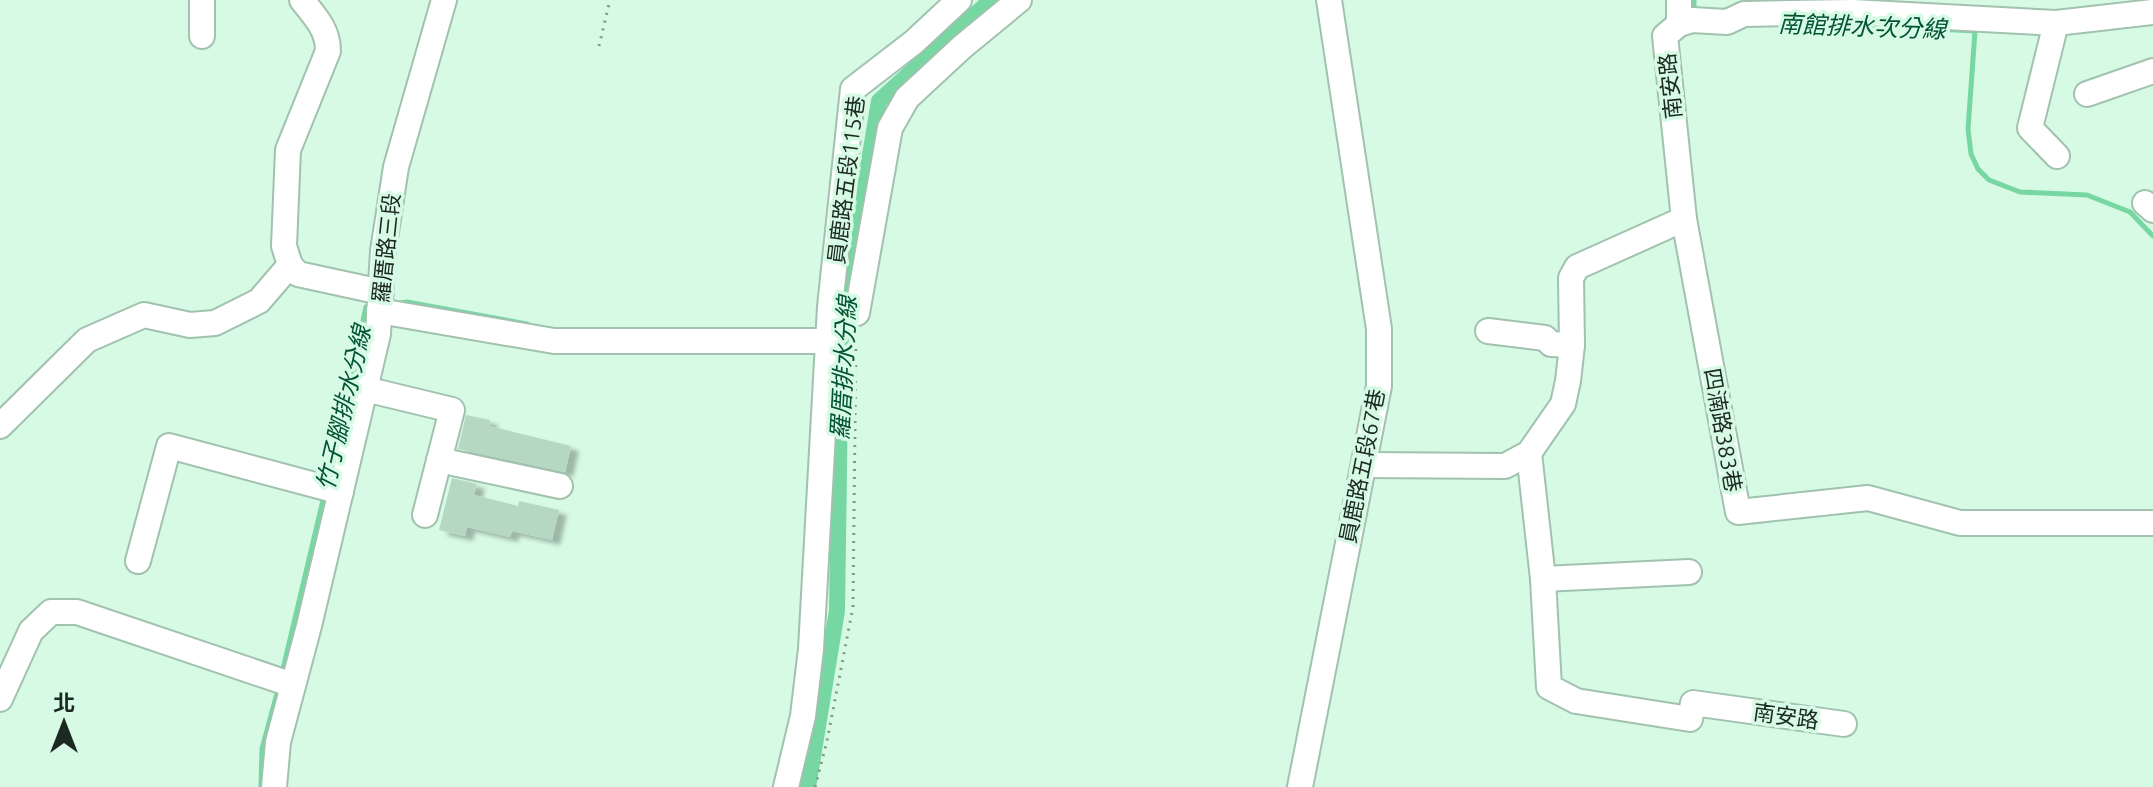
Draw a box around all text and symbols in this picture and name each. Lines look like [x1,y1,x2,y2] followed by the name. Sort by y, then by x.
[1778,10,1949,43] water label: 南館排水次分線
[1654,52,1685,120] street label: 南安路
[823,94,868,265] street label: 員鹿路五段115巷
[367,192,404,304] street label: 羅厝路三段
[826,292,861,441] water label: 羅厝排水分線
[311,320,376,493] water label: 竹子腳排水分線
[1700,366,1747,494] street label: 四湳路383巷
[1334,387,1389,545] street label: 員鹿路五段67巷
[24,683,104,763] north arrow
[53,690,75,715] text: 北
[1752,699,1820,732] street label: 南安路

